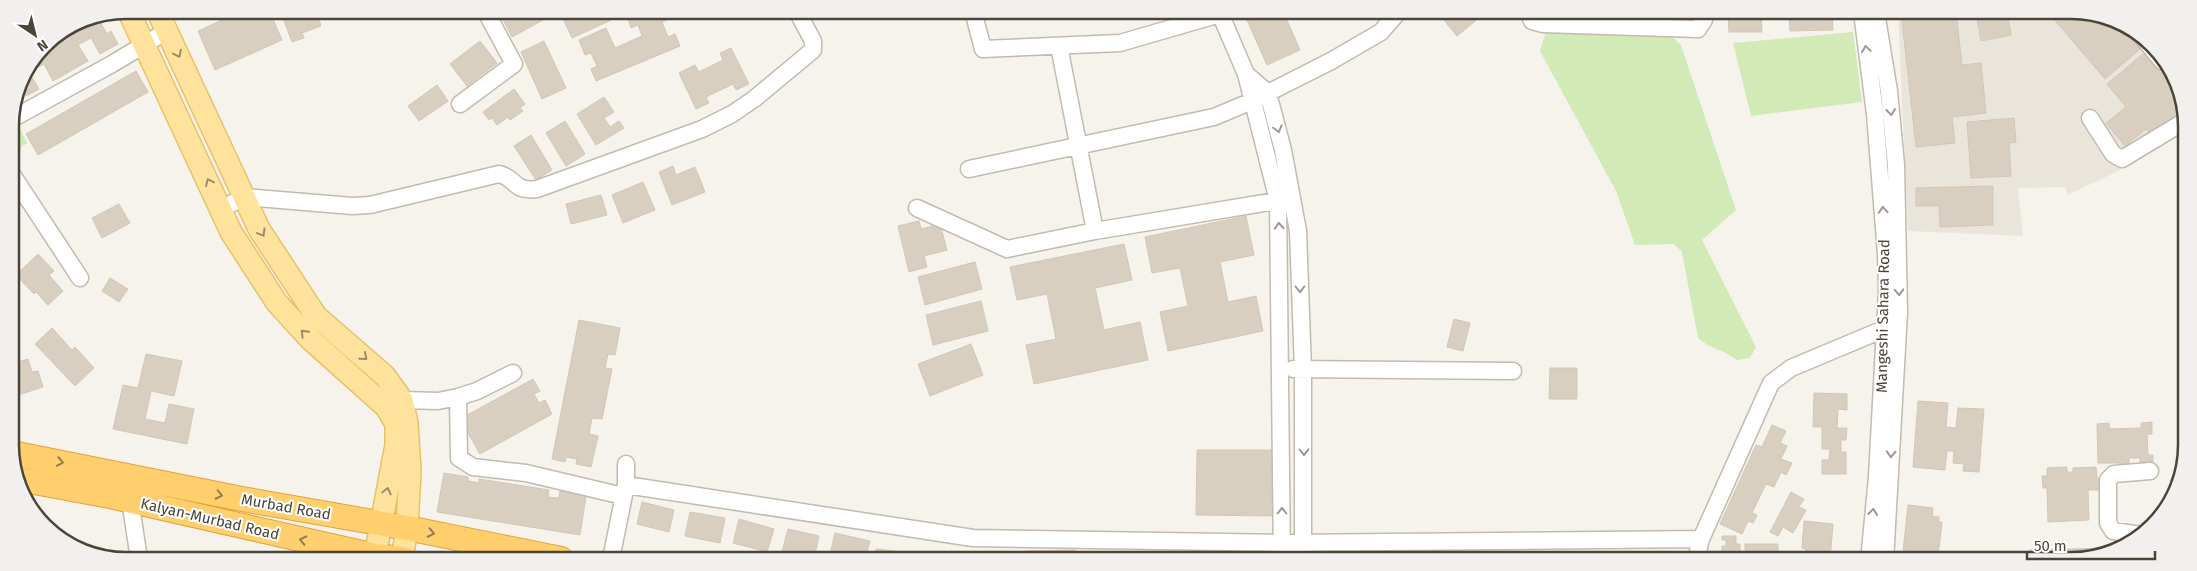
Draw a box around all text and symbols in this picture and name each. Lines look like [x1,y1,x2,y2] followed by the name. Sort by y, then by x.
[10,10,60,60] north arrow
[33,36,51,55] text: N
[1861,44,1872,52] one-way arrow
[172,49,182,58] one-way arrow
[1885,108,1896,116] one-way arrow
[1272,124,1282,132] one-way arrow
[205,178,215,187] one-way arrow
[1878,206,1889,214] one-way arrow
[1274,222,1285,230] one-way arrow
[256,227,266,236] one-way arrow
[1873,239,1893,393] street label: Mangeshi Sahara Road
[1295,285,1306,293] one-way arrow
[1893,288,1904,296] one-way arrow
[301,330,310,339] one-way arrow
[358,352,367,361] one-way arrow
[1298,448,1309,456] one-way arrow
[1886,450,1897,458] one-way arrow
[56,457,65,467] one-way arrow
[381,486,392,495] one-way arrow
[215,489,224,499] one-way arrow
[240,490,332,524] street label: Murbad Road
[139,494,281,544] street label: Kalyan-Murbad Road
[1277,507,1287,514] one-way arrow
[1868,508,1879,516] one-way arrow
[427,527,435,538] one-way arrow
[2027,528,2154,560] scale bar
[299,535,308,546] one-way arrow
[2034,537,2067,555] text: 50 m

